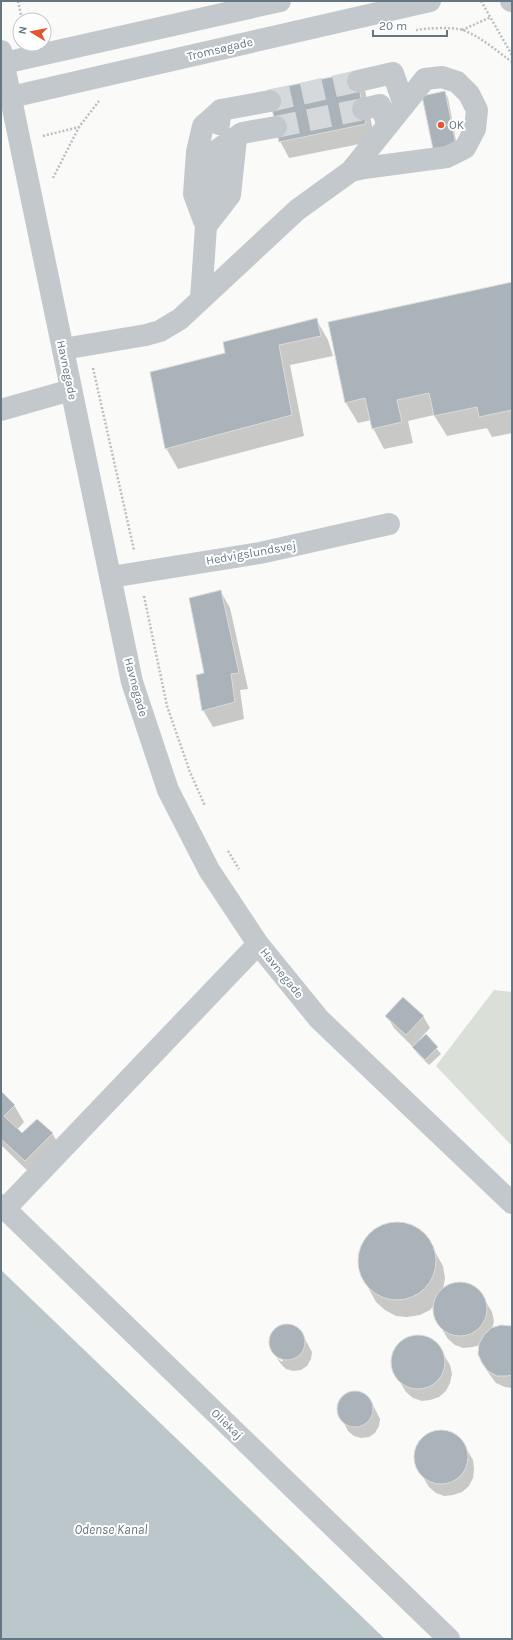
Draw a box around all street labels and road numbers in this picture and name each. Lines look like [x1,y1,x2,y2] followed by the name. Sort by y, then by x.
[186,35,254,63] street label: Tromsøgade
[54,339,80,401] street label: Havnegade
[205,538,297,568] street label: Hedvigslundsvej
[121,656,151,718] street label: Havnegade
[257,945,307,1001] street label: Havnegade
[208,1406,246,1442] street label: Oliekaj

